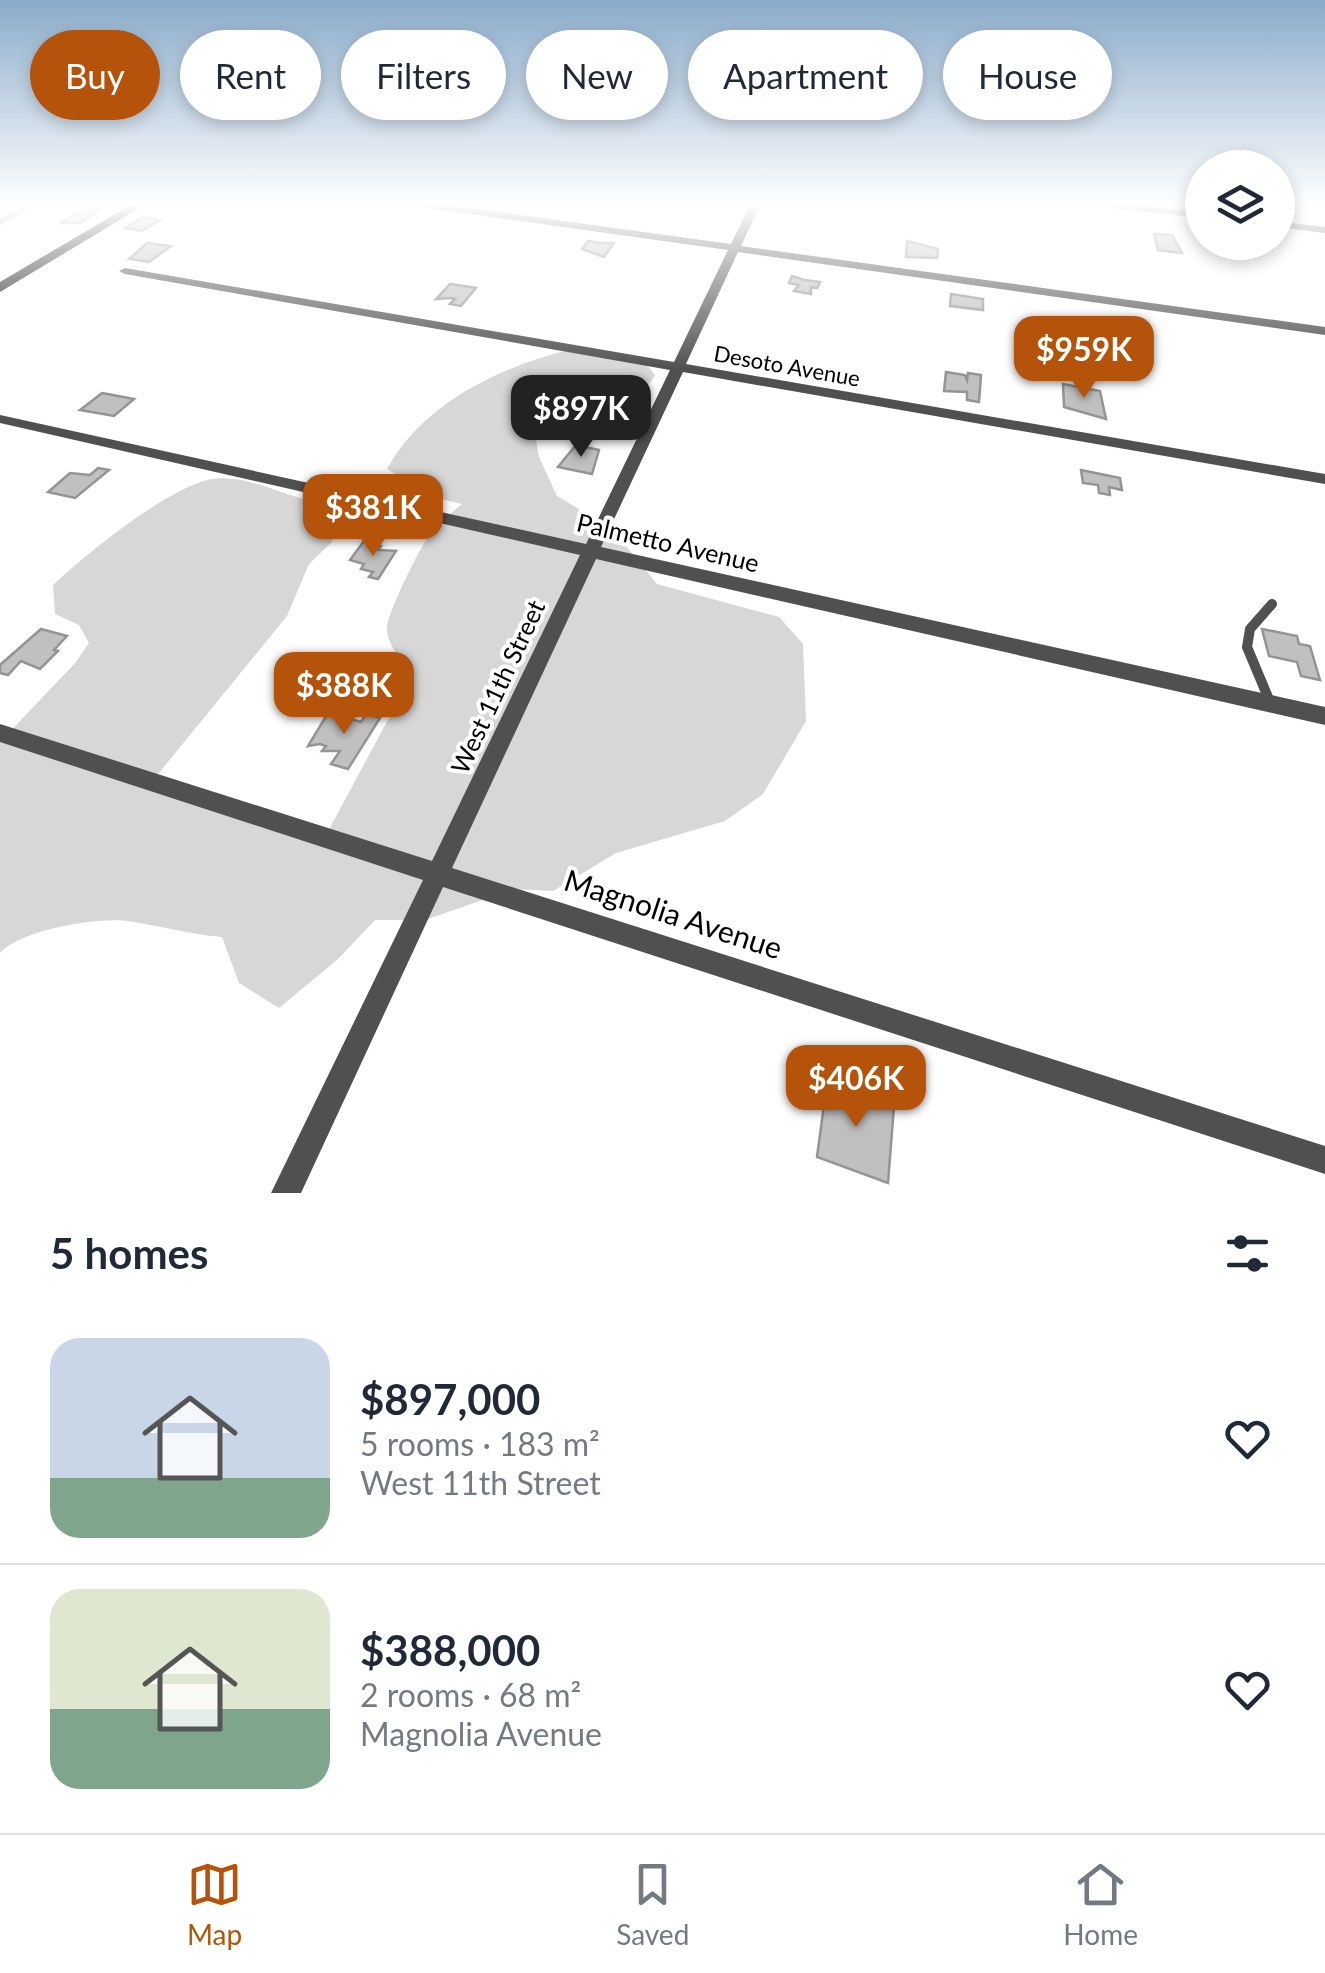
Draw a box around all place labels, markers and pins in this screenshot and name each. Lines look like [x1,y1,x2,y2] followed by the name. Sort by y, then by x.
[1014,316,1154,401] pin: $959K
[511,375,651,460] pin: $897K
[303,474,443,559] pin: $381K
[274,652,414,737] pin: $388K
[786,1045,926,1130] pin: $406K

